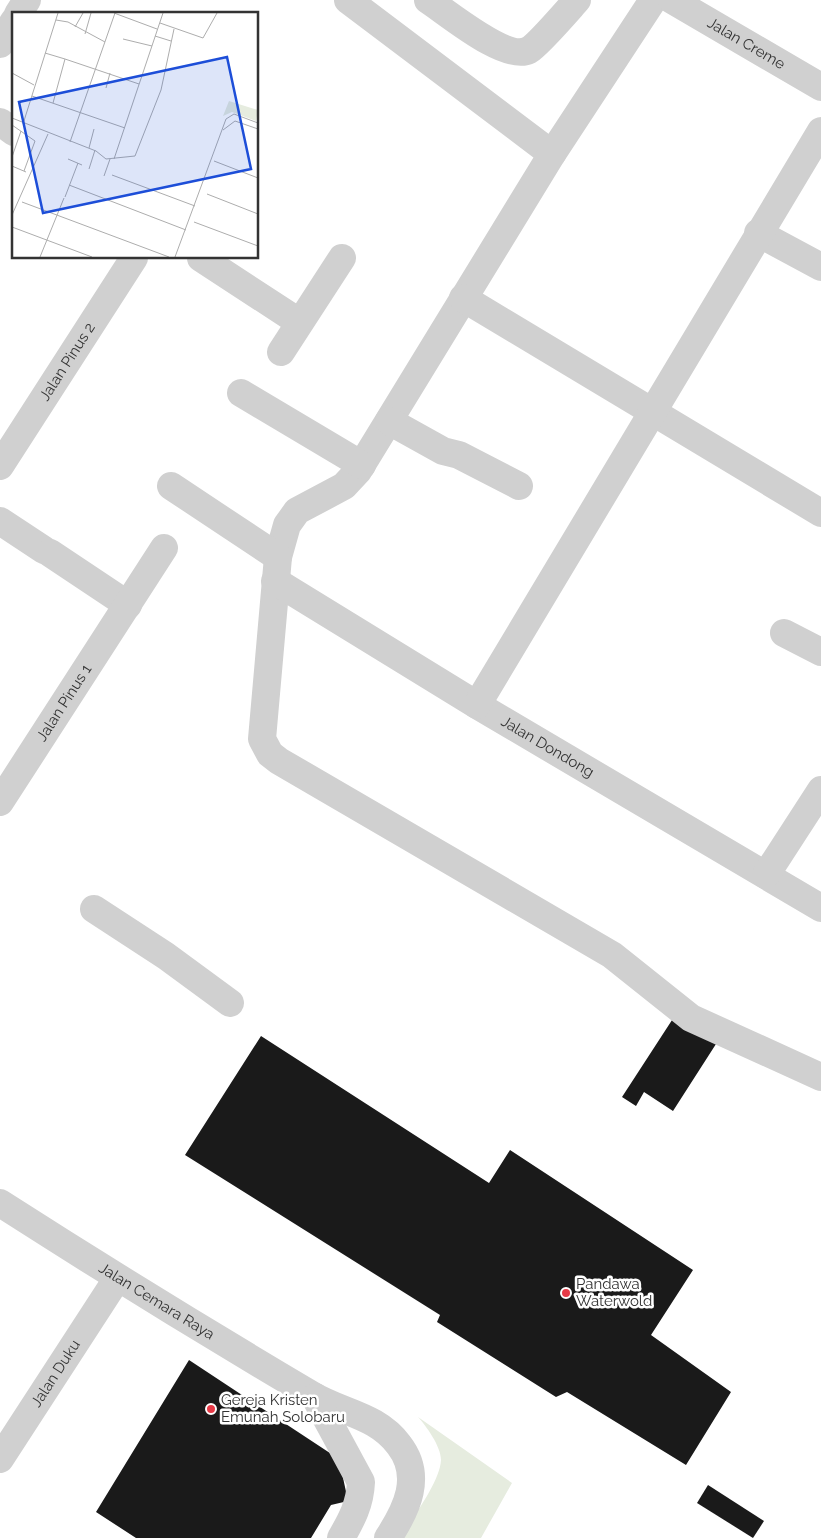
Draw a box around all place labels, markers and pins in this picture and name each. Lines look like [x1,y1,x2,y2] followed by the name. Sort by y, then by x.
[576,1275,652,1310] place label: Pandawa Waterwold
[560,1287,572,1299] marker: Pandawa Waterwold
[221,1391,345,1426] place label: Gereja Kristen Emunah Solobaru
[205,1403,217,1415] marker: Gereja Kristen Emunah Solobaru

